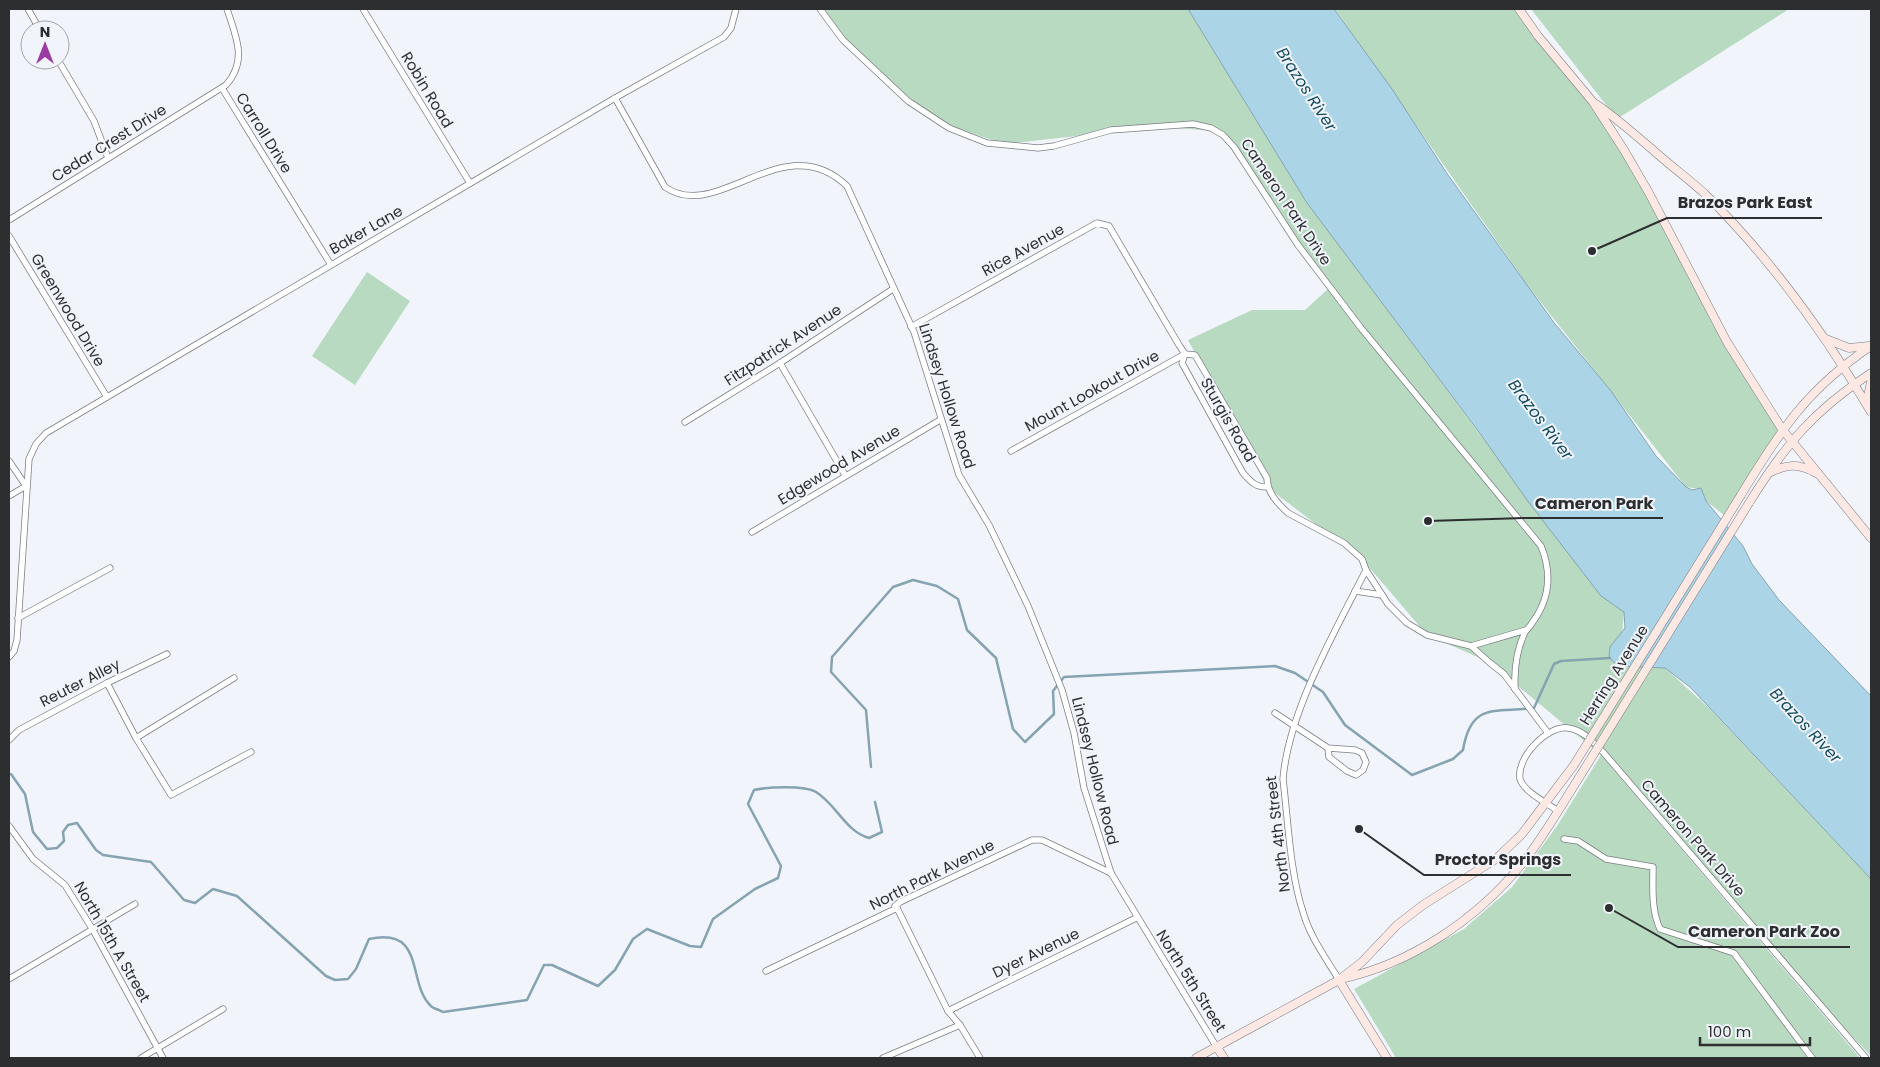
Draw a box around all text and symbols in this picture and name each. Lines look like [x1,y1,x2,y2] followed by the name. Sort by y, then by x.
[20,20,70,70] north arrow
[40,22,50,42] text: N
[1271,43,1343,137] water label: Brazos River
[396,48,458,132] street label: Robin Road
[231,88,298,177] street label: Carroll Drive
[47,99,170,186] street label: Cedar Crest Drive
[1236,134,1337,269] street label: Cameron Park Drive
[1667,187,1822,218] callout: Brazos Park East
[1678,191,1812,214] text: Brazos Park East
[325,200,406,259] street label: Baker Lane
[978,218,1068,281] street label: Rice Avenue
[26,249,111,370] street label: Greenwood Drive
[720,299,845,390] street label: Fitzpatrick Avenue
[914,320,981,471] street label: Lindsey Hollow Road
[1021,345,1163,436] street label: Mount Lookout Drive
[1196,374,1261,466] street label: Sturgis Road
[1503,374,1579,465] water label: Brazos River
[774,420,904,509] street label: Edgewood Avenue
[1524,487,1663,518] callout: Cameron Park
[1535,492,1653,515] text: Cameron Park
[1574,621,1653,729] street label: Herring Avenue
[36,653,124,712] street label: Reuter Alley
[1765,682,1847,769] water label: Brazos River
[1067,695,1124,847] street label: Lindsey Hollow Road
[1260,775,1295,894] street label: North 4th Street
[1637,775,1750,901] street label: Cameron Park Drive
[866,834,998,915] street label: North Park Avenue
[1424,844,1571,875] callout: Proctor Springs
[1435,848,1561,871] text: Proctor Springs
[69,878,156,1006] street label: North 15th A Street
[1678,916,1850,947] callout: Cameron Park Zoo
[1688,920,1840,943] text: Cameron Park Zoo
[989,922,1083,983] street label: Dyer Avenue
[1151,925,1231,1036] street label: North 5th Street
[1700,1014,1810,1046] scale bar
[1708,1021,1751,1042] text: 100 m

